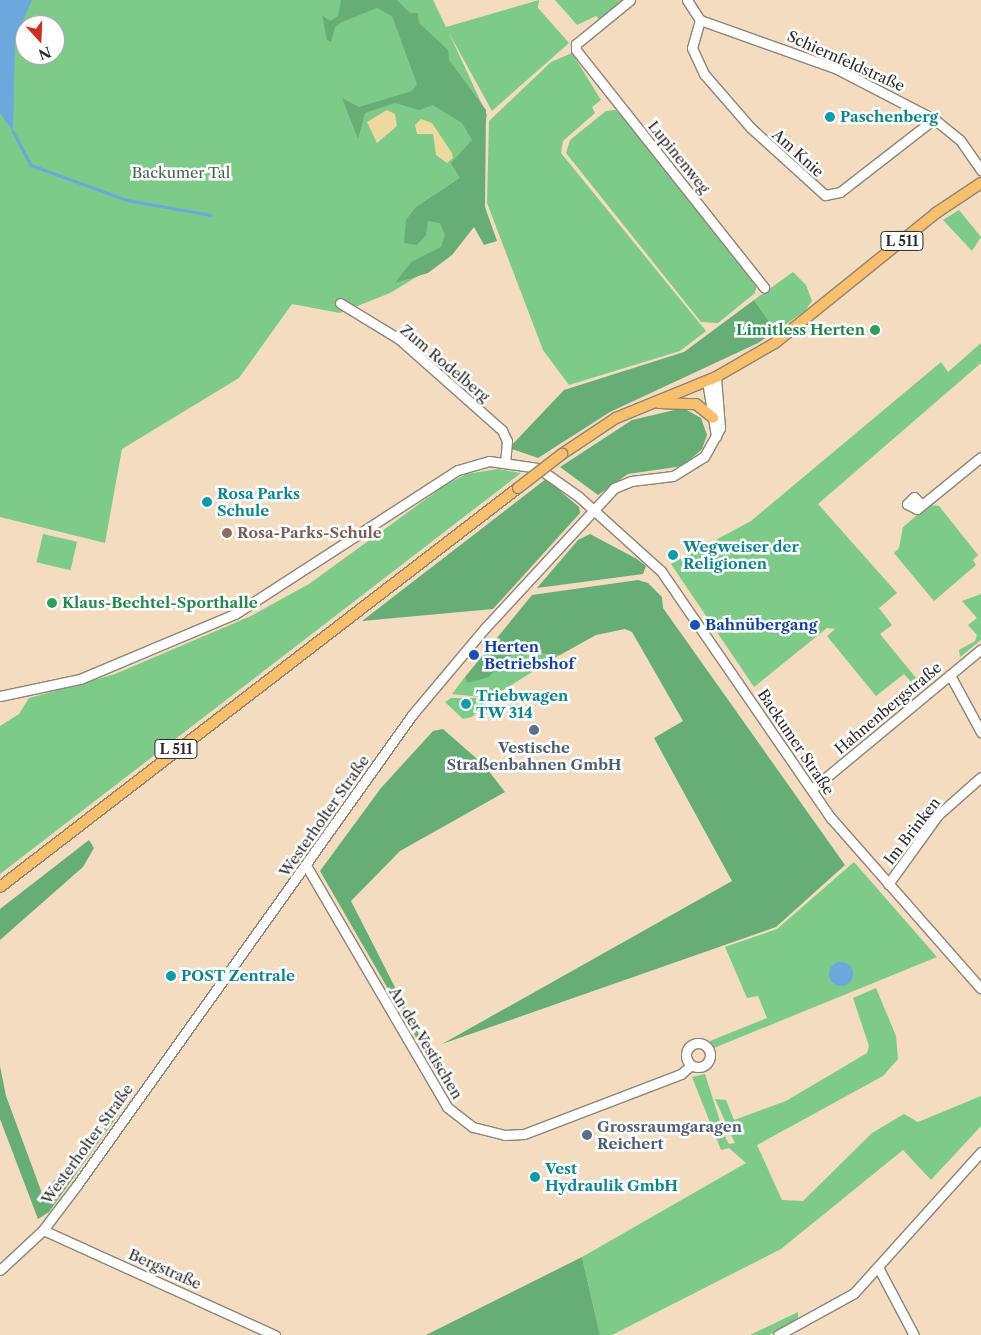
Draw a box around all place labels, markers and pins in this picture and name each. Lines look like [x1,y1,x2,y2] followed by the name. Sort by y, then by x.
[840,108,938,126] place label: Paschenberg
[824,111,836,123] marker: Paschenberg
[736,321,865,339] place label: Limitless Herten
[869,324,881,336] marker: Limitless Herten
[217,484,300,519] place label: Rosa Parks Schule
[201,496,213,508] marker: Rosa Parks Schule
[237,524,382,542] place label: Rosa-Parks-Schule
[221,527,233,539] marker: Rosa-Parks-Schule
[683,537,799,572] place label: Wegweiser der Religionen
[667,549,679,561] marker: Wegweiser der Religionen
[62,594,258,612] place label: Klaus-Bechtel-Sporthalle
[46,597,58,609] marker: Klaus-Bechtel-Sporthalle
[705,616,817,634] place label: Bahnübergang
[689,619,701,631] marker: Bahnübergang
[484,637,575,672] place label: Herten Betriebshof
[468,649,480,661] marker: Herten Betriebshof
[476,686,568,721] place label: Triebwagen TW 314
[460,698,472,710] marker: Triebwagen TW 314
[528,724,540,736] marker: Vestische Straßenbahnen GmbH
[447,738,621,773] place label: Vestische Straßenbahnen GmbH
[181,967,295,985] place label: POST Zentrale
[165,970,177,982] marker: POST Zentrale
[597,1117,742,1152] place label: Grossraumgaragen Reichert
[581,1129,593,1141] marker: Grossraumgaragen Reichert
[545,1159,678,1194] place label: Vest Hydraulik GmbH
[529,1171,541,1183] marker: Vest Hydraulik GmbH

